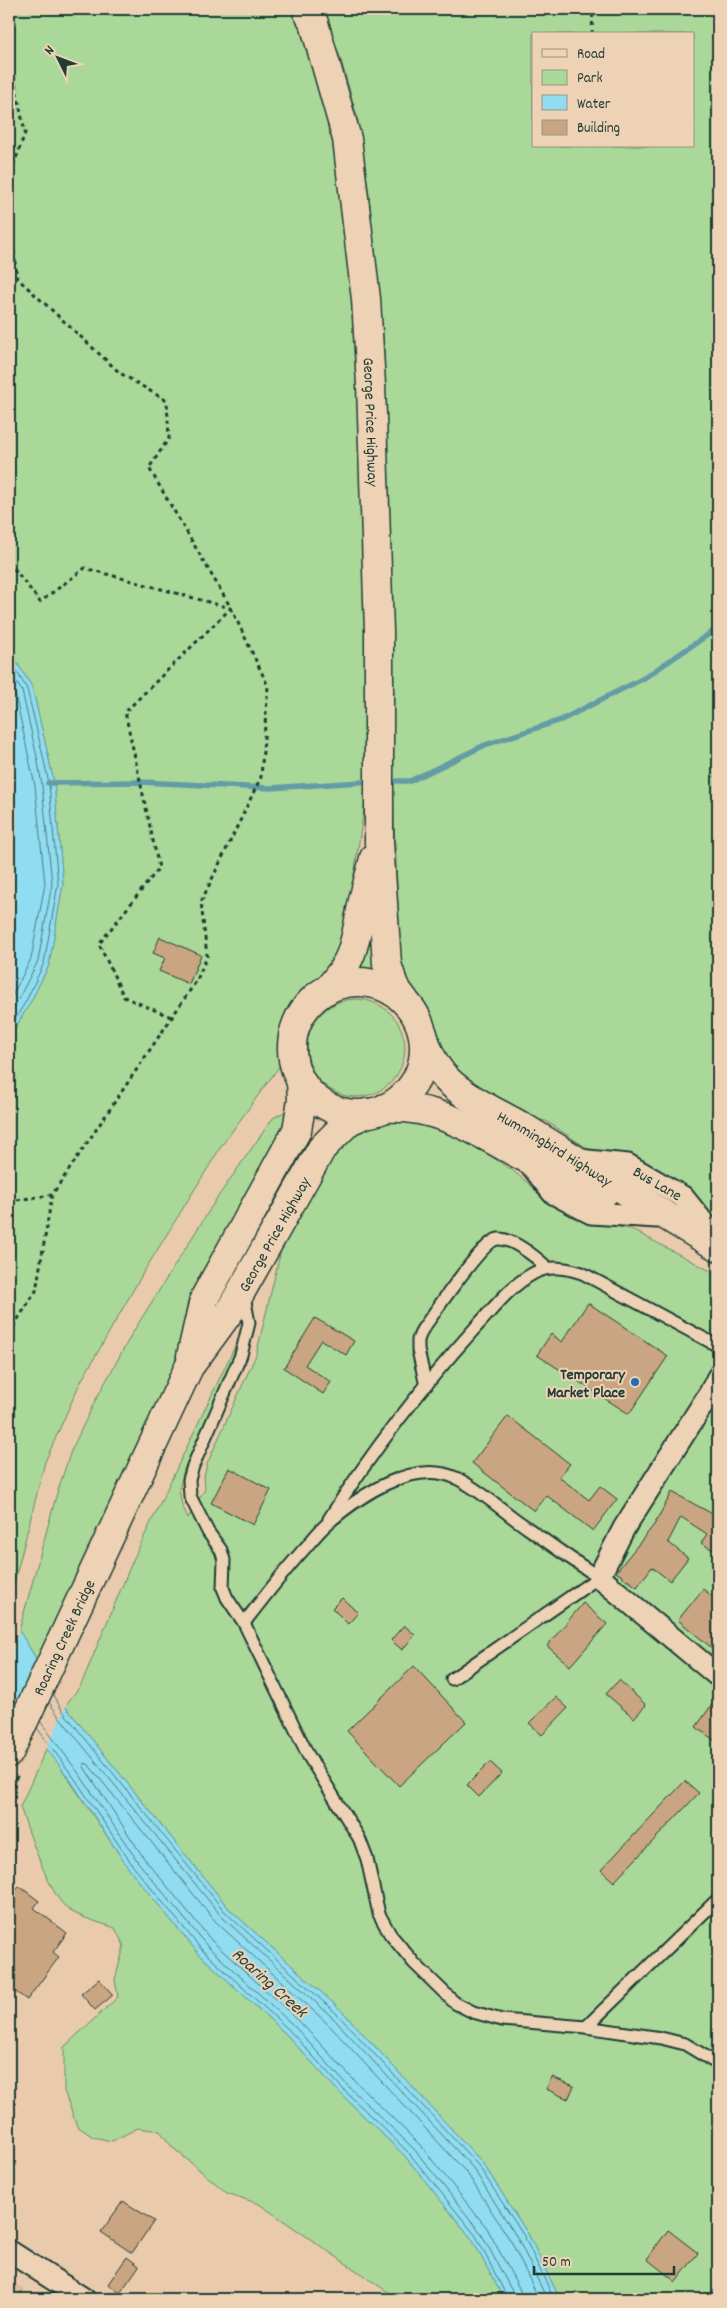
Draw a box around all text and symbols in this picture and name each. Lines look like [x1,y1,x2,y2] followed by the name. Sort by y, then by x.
[32,32,82,82] north arrow
[532,32,694,148] legend
[40,41,60,60] text: N
[577,44,605,66] text: Road
[577,68,603,90] text: Park
[577,94,611,116] text: Water
[577,118,620,140] text: Building
[355,357,383,487] street label: George Price Highway
[492,1106,616,1194] street label: Hummingbird Highway
[628,1161,686,1208] street label: Bus Lane
[234,1173,318,1297] street label: George Price Highway
[547,1364,627,1405] place label: Temporary Market Place
[629,1376,641,1388] marker: Temporary Market Place
[28,1576,102,1700] street label: Roaring Creek Bridge
[225,1943,313,2026] water label: Roaring Creek
[534,2243,674,2275] scale bar
[542,2252,571,2274] text: 50 m

